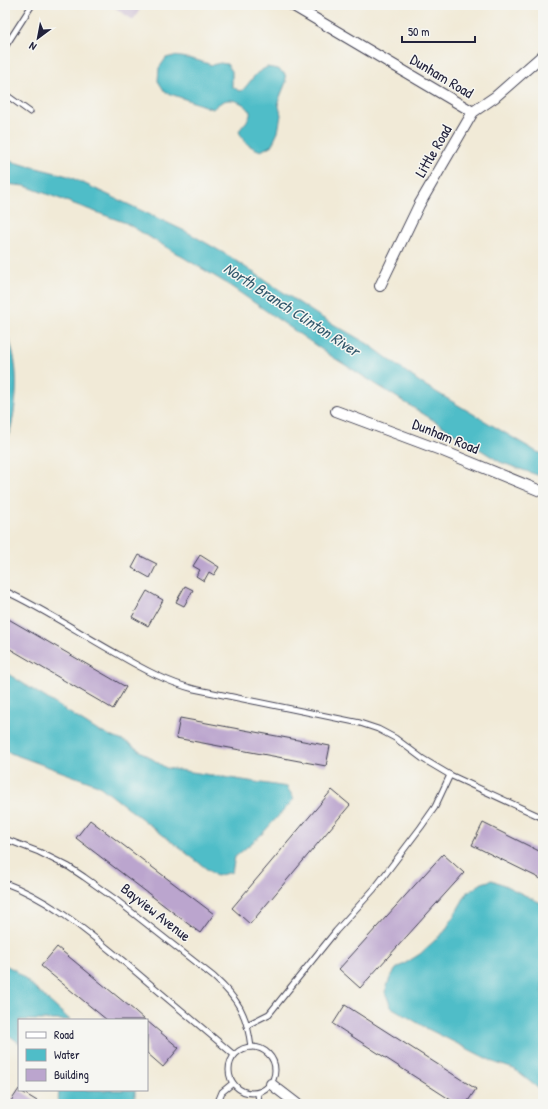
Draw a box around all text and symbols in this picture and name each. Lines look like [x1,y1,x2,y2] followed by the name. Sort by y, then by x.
[18,18,58,58] north arrow
[402,18,475,44] scale bar
[408,23,429,40] text: 50 m
[26,39,39,54] text: N
[406,49,478,103] street label: Dunham Road
[410,121,456,181] street label: Little Road
[220,257,366,362] water label: North Branch Clinton River
[409,413,483,459] street label: Dunham Road
[117,878,195,946] street label: Bayview Avenue
[18,1019,148,1091] legend
[54,1026,74,1043] text: Road
[54,1046,80,1063] text: Water
[54,1066,89,1083] text: Building

